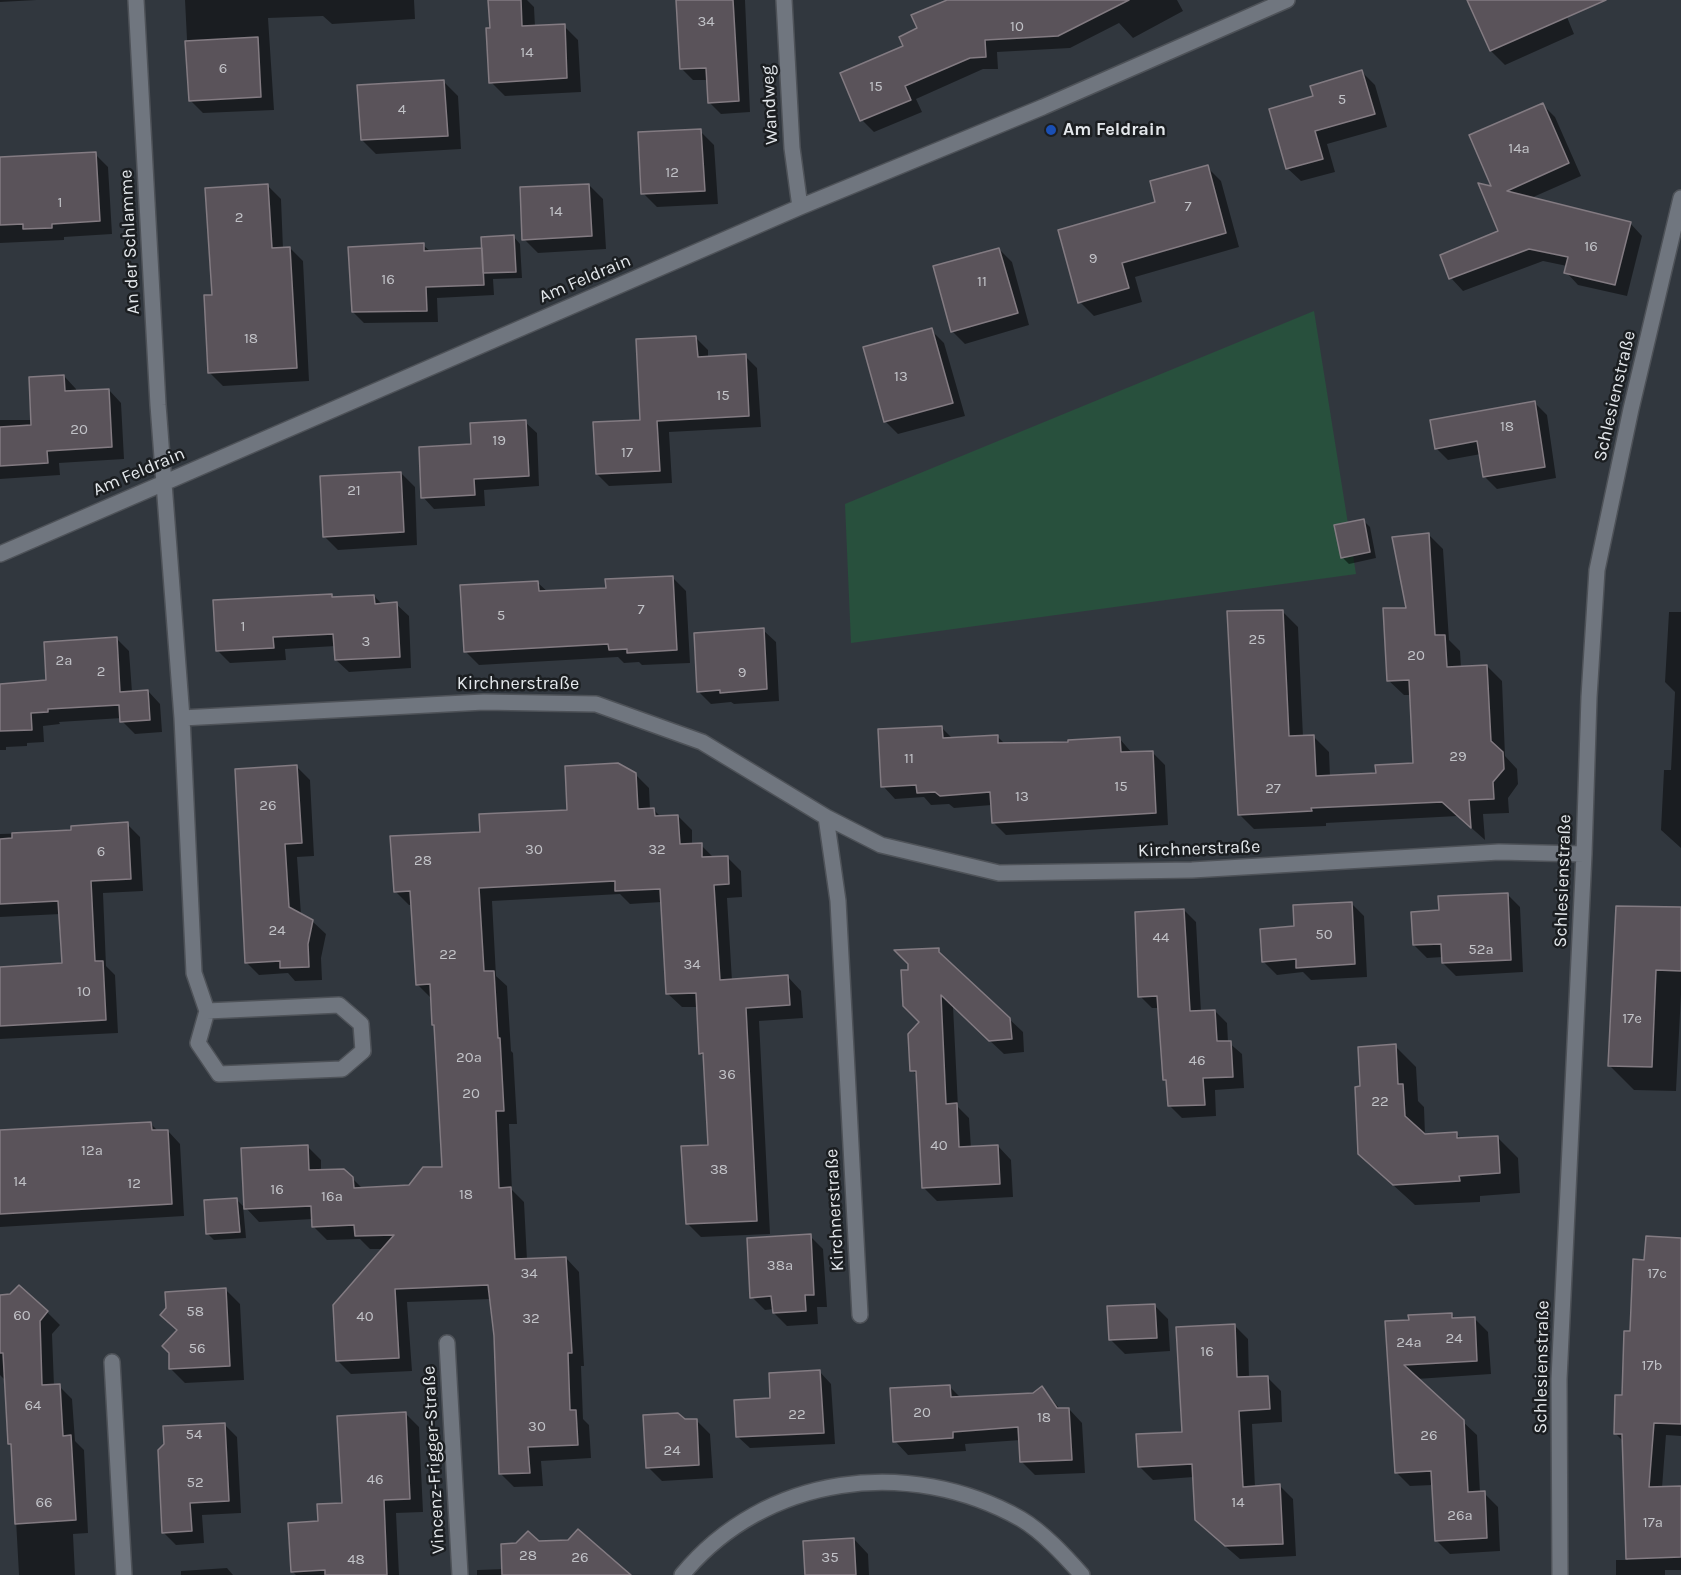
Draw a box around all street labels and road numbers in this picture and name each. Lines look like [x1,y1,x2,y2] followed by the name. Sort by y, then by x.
[757,65,783,145] street label: Wandweg
[115,169,145,315] street label: An der Schlamme
[536,250,634,308] street label: Am Feldrain
[1589,329,1641,463] street label: Schlesienstraße
[90,443,188,501] street label: Am Feldrain
[457,673,579,695] street label: Kirchnerstraße
[1550,814,1576,948] street label: Schlesienstraße
[1137,836,1261,862] street label: Kirchnerstraße
[821,1148,849,1272] street label: Kirchnerstraße
[1530,1300,1554,1434] street label: Schlesienstraße
[418,1365,450,1555] street label: Vincenz-Frigger-Straße

